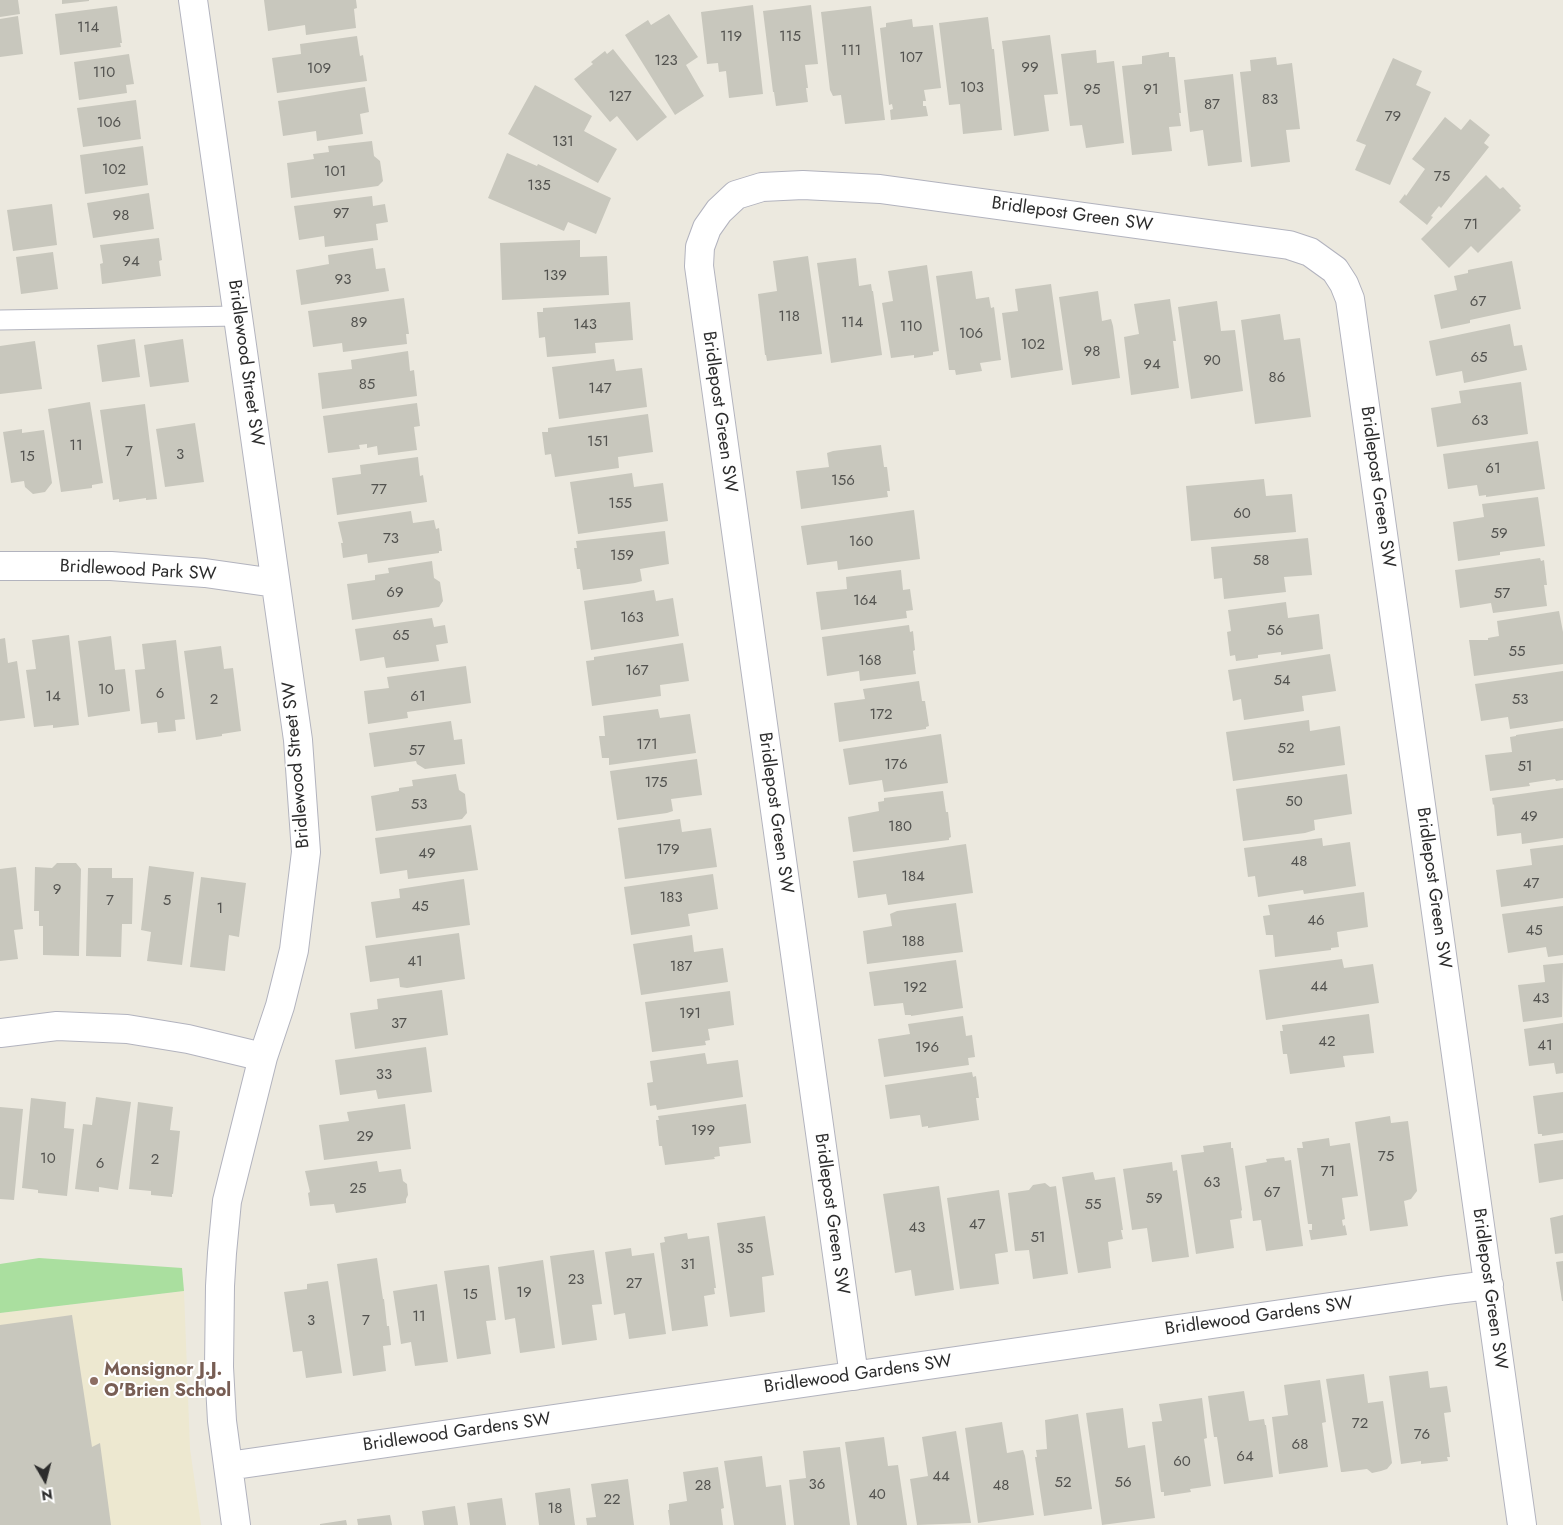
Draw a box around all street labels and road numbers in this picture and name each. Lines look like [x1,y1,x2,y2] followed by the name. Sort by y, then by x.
[990,193,1154,237] street label: Bridlepost Green SW
[223,279,267,447] street label: Bridlewood Street SW
[697,330,741,494] street label: Bridlepost Green SW
[1355,405,1399,569] street label: Bridlepost Green SW
[59,556,217,586] street label: Bridlewood Park SW
[279,681,315,849] street label: Bridlewood Street SW
[753,731,797,895] street label: Bridlepost Green SW
[1411,806,1455,970] street label: Bridlepost Green SW
[809,1132,853,1296] street label: Bridlepost Green SW
[1467,1207,1511,1371] street label: Bridlepost Green SW
[1164,1293,1354,1341] street label: Bridlewood Gardens SW
[763,1351,953,1399] street label: Bridlewood Gardens SW
[362,1409,552,1457] street label: Bridlewood Gardens SW

